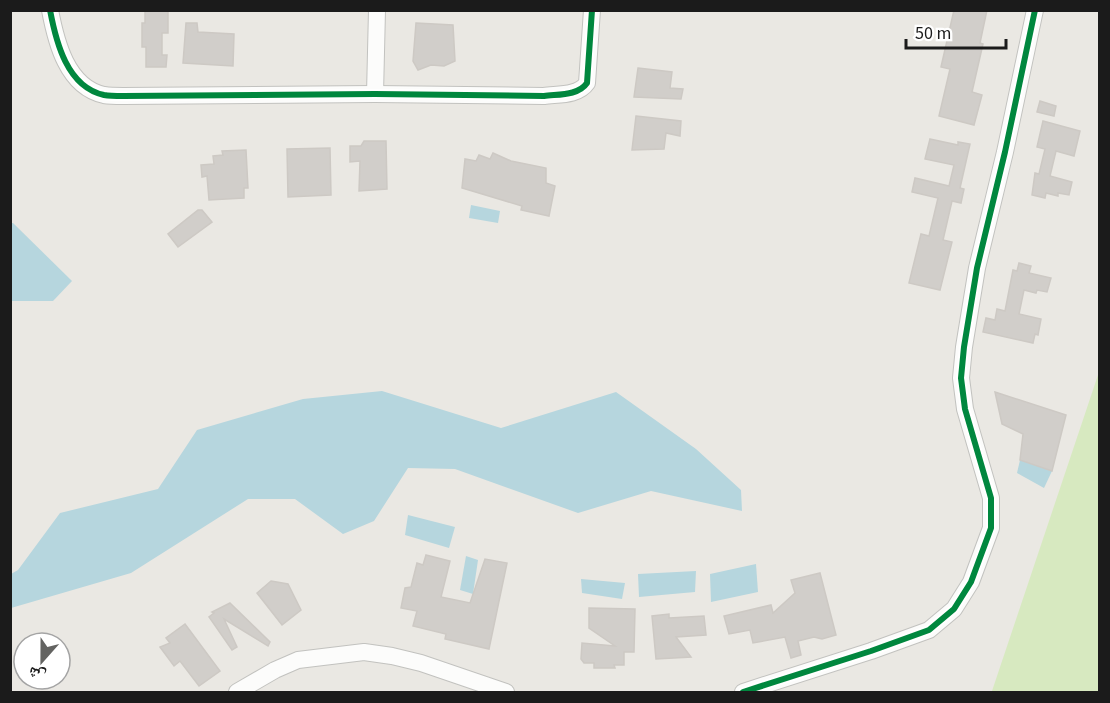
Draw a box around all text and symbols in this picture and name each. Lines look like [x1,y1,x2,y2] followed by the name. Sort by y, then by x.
[906,12,1006,50] scale bar
[915,21,951,46] text: 50 m
[12,631,72,691] north arrow
[25,661,49,687] text: ش

